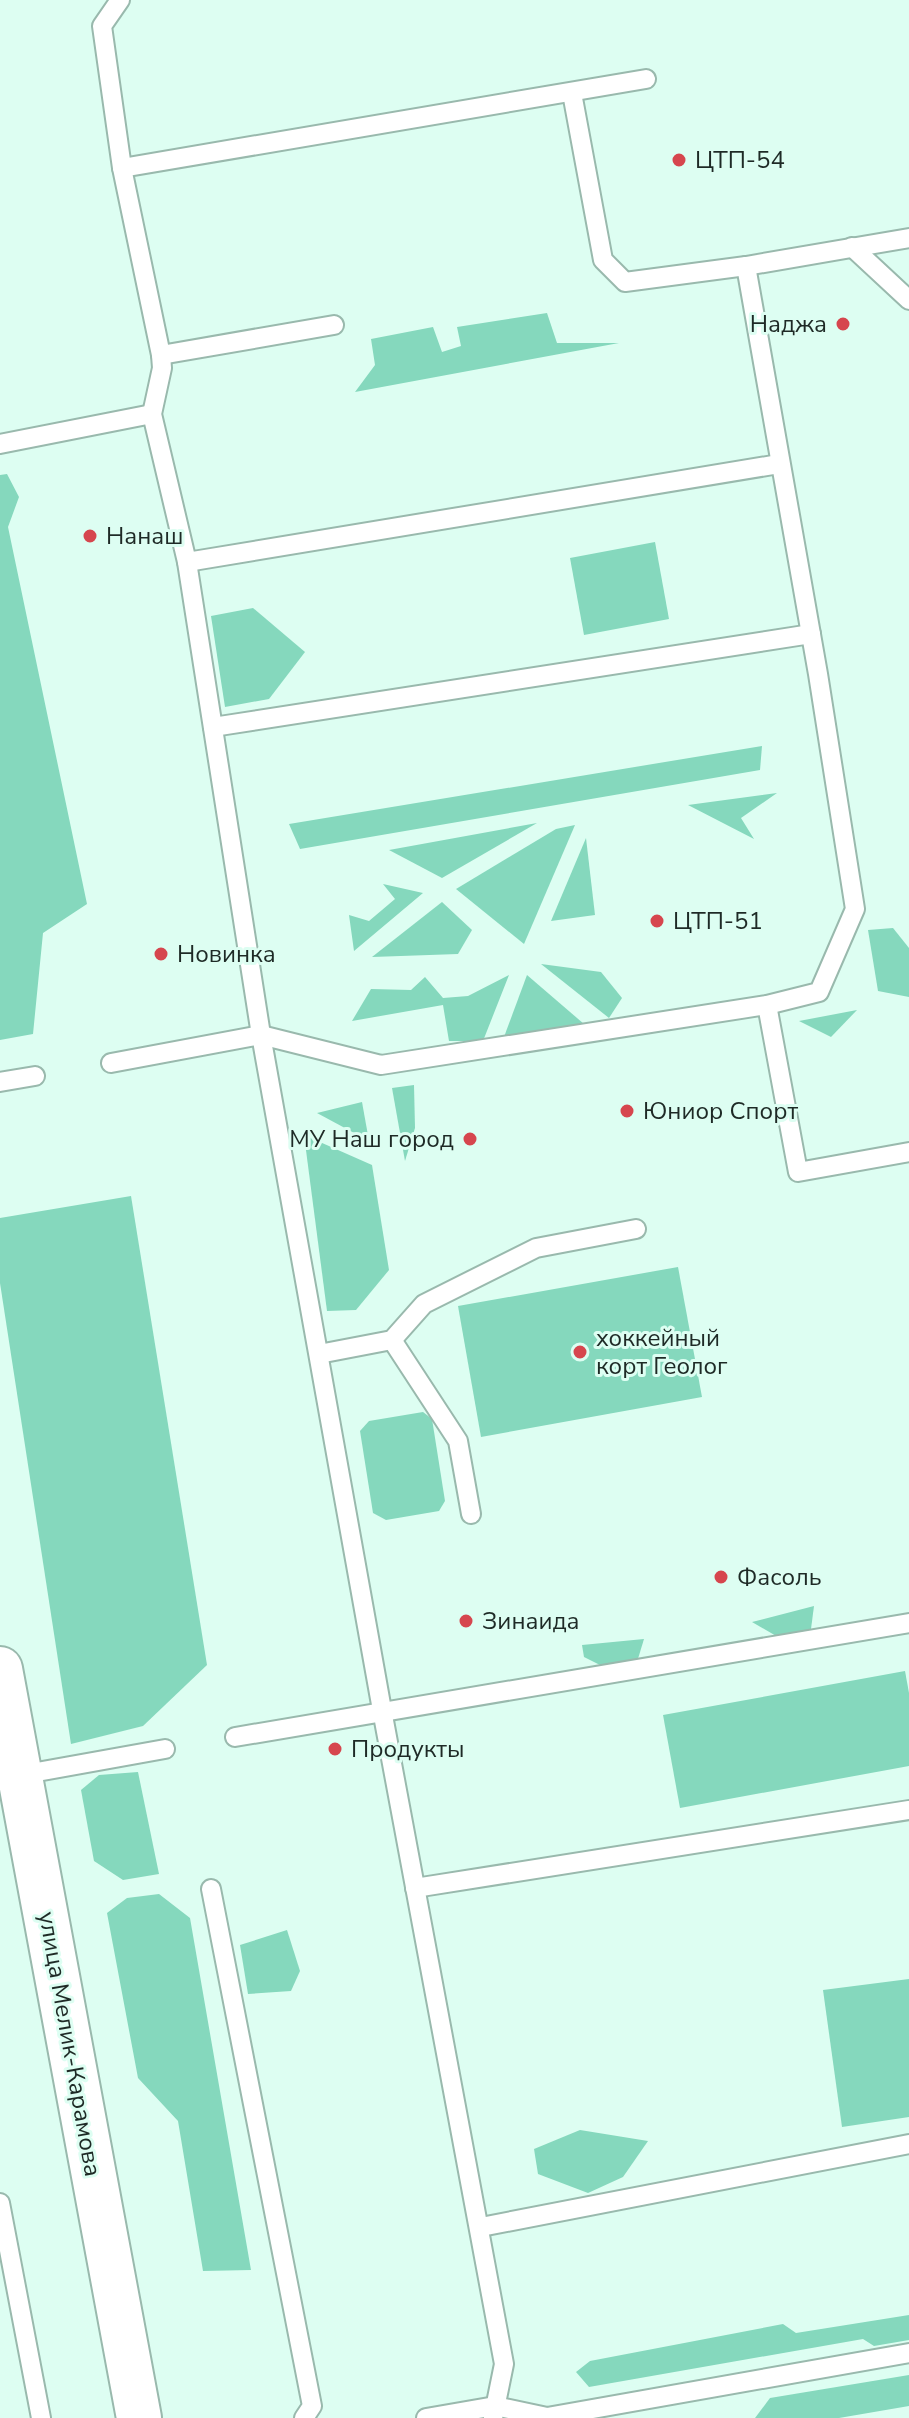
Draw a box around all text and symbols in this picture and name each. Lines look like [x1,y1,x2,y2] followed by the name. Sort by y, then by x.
[695,144,785,176] place label: ЦТП-54
[670,151,688,169] marker: ЦТП-54
[750,308,827,340] place label: Наджа
[834,315,852,333] marker: Наджа
[106,520,183,552] place label: Нанаш
[81,527,99,545] marker: Нанаш
[673,905,763,937] place label: ЦТП-51
[648,912,666,930] marker: ЦТП-51
[177,938,276,970] place label: Новинка
[152,945,170,963] marker: Новинка
[643,1095,798,1127] place label: Юниор Спорт
[618,1102,636,1120] marker: Юниор Спорт
[289,1123,454,1155] place label: МУ Наш город
[461,1130,479,1148] marker: МУ Наш город
[596,1322,728,1382] place label: хоккейный корт Геолог
[571,1343,589,1361] marker: хоккейный корт Геолог
[737,1561,822,1593] place label: Фасоль
[712,1568,730,1586] marker: Фасоль
[482,1605,580,1637] place label: Зинаида
[457,1612,475,1630] marker: Зинаида
[351,1733,465,1765] place label: Продукты
[326,1740,344,1758] marker: Продукты
[31,1909,109,2179] street label: улица Мелик-Карамова

